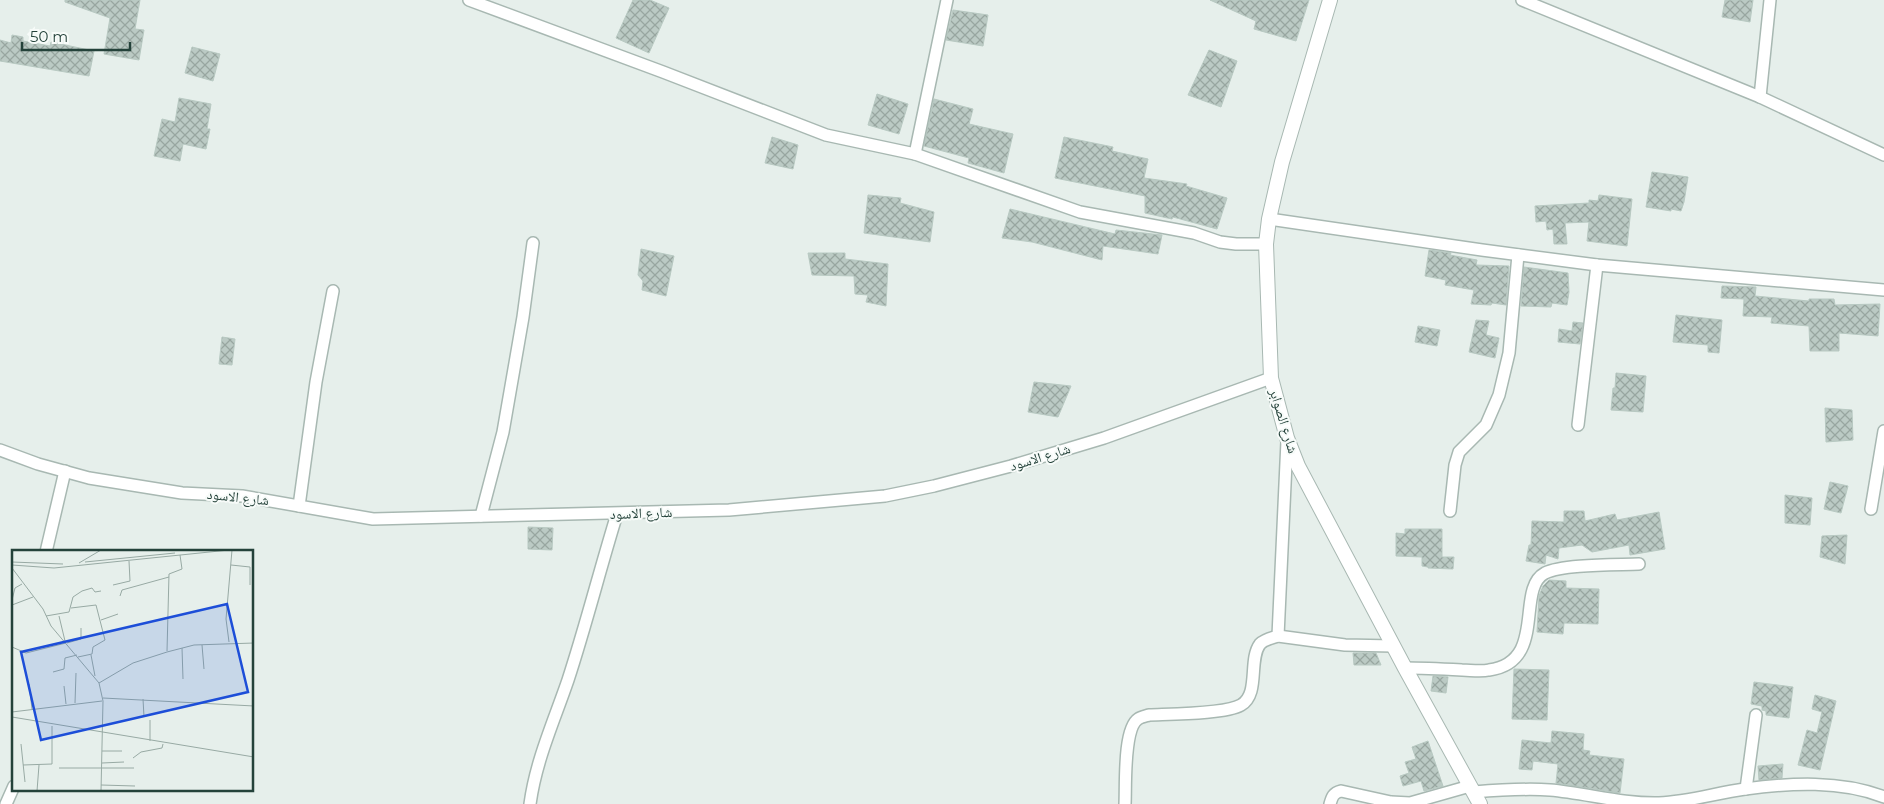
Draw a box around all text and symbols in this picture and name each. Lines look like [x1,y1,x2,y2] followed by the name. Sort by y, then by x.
[22,20,130,52] scale bar
[30,27,68,46] text: 50 m
[1264,385,1302,456] street label: شارع الصوابر
[1008,439,1073,476] street label: شارع الاسود
[206,485,270,510] street label: شارع الاسود
[609,503,673,524] street label: شارع الاسود
[12,550,254,792] inset map

